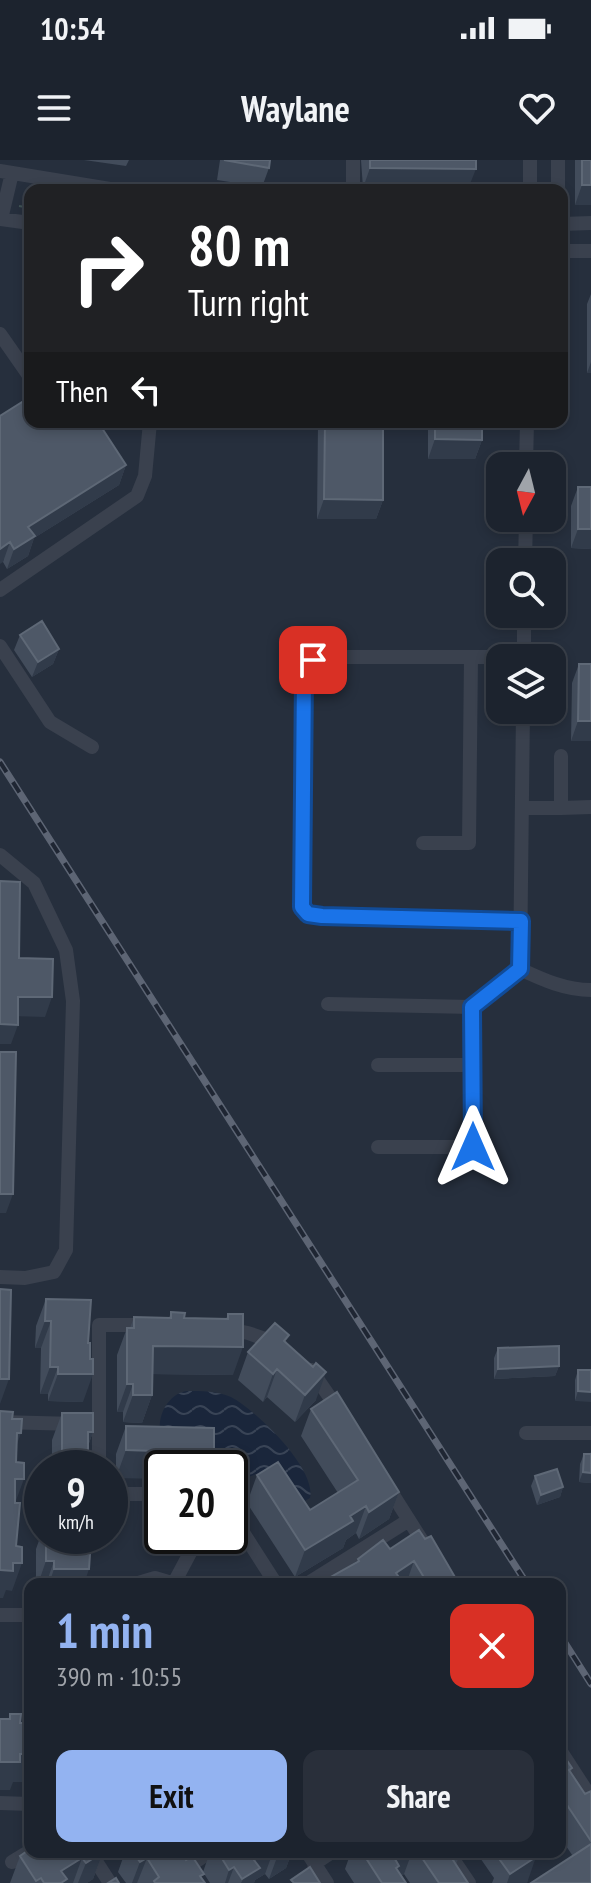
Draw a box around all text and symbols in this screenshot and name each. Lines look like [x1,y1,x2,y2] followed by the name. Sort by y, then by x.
[40,9,105,48] text: 10:54
[241,85,350,132] text: Waylane
[32,86,76,130] icon: menu
[515,86,559,130] icon: heart
[188,209,290,281] text: 80 m
[56,216,160,320] icon: right
[188,279,309,326] text: Turn right
[124,368,168,412] icon: left
[56,371,108,410] text: Then
[486,452,566,532] north arrow
[486,452,566,724] map controls
[486,548,566,628] button: search
[279,626,347,694] pin
[291,638,335,682] icon: arrive
[486,644,566,724] button: layers
[431,1105,515,1189] position arrow
[144,1450,248,1554] speed limit sign: 20
[66,1466,86,1518] text: 9
[58,1509,94,1535] text: km/h
[56,1599,153,1661] text: 1 min
[450,1604,534,1688] button: close
[56,1660,182,1693] text: 390 m · 10:55
[56,1750,287,1842] button: Exit
[303,1750,534,1842] button: Share

